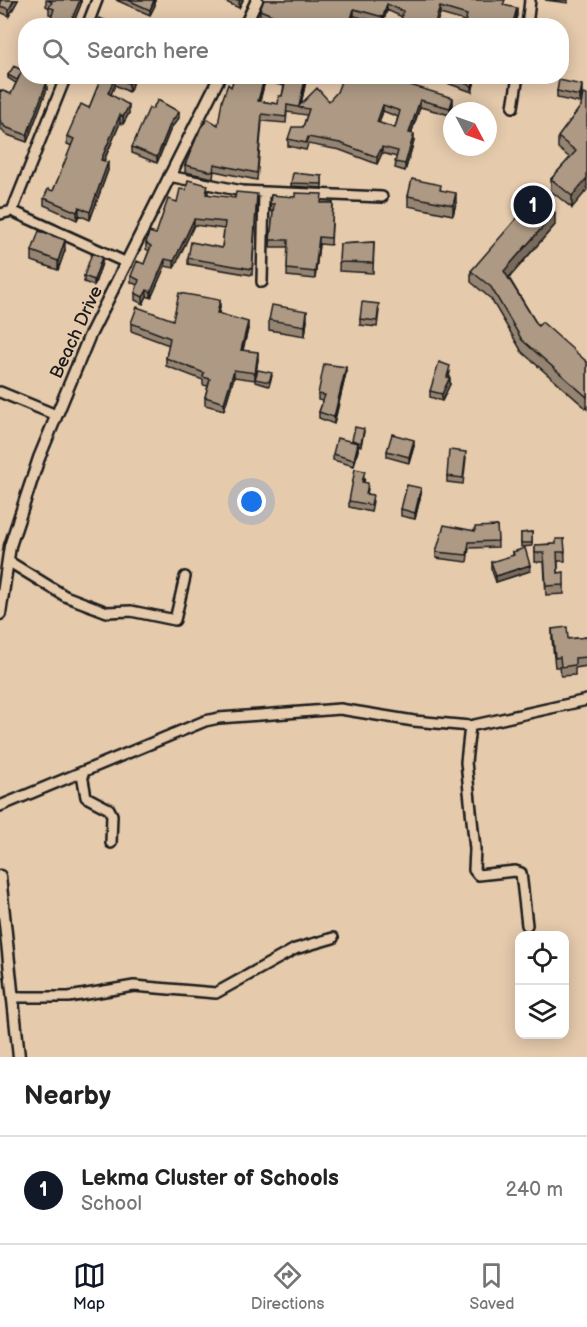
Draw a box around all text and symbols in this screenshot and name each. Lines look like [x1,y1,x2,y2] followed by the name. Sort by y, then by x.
[18,18,569,84] search box
[39,35,72,68] icon: search
[87,38,209,65] text: Search here
[443,102,497,156] north arrow
[514,182,552,228] pin: 1
[46,282,107,382] street label: Beach Drive
[237,487,266,516] your location
[515,931,569,1039] map controls
[515,931,569,985] button: locate
[515,985,569,1039] button: layers
[24,1081,111,1112] text: Nearby
[81,1165,339,1192] text: Lekma Cluster of Schools
[39,1178,48,1202] text: 1
[506,1178,563,1202] text: 240 m
[81,1192,142,1216] text: School
[73,1259,106,1314] tab: Map
[251,1259,324,1314] tab: Directions
[469,1259,514,1314] tab: Saved

